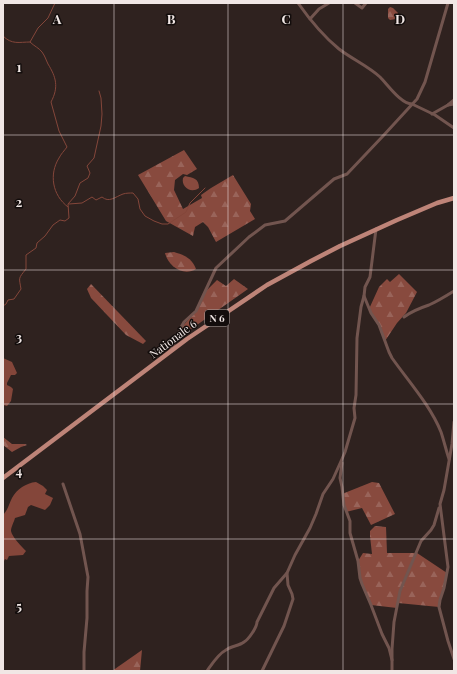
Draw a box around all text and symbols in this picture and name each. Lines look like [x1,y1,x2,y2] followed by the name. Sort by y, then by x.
[52,10,62,27] text: A
[167,10,176,27] text: B
[281,10,291,27] text: C
[395,10,405,27] text: D
[17,58,22,75] text: 1
[16,193,23,210] text: 2
[205,310,229,326] road number: N 6
[146,316,200,361] street label: Nationale 6
[16,328,22,345] text: 3
[16,462,23,479] text: 4
[16,597,22,614] text: 5

